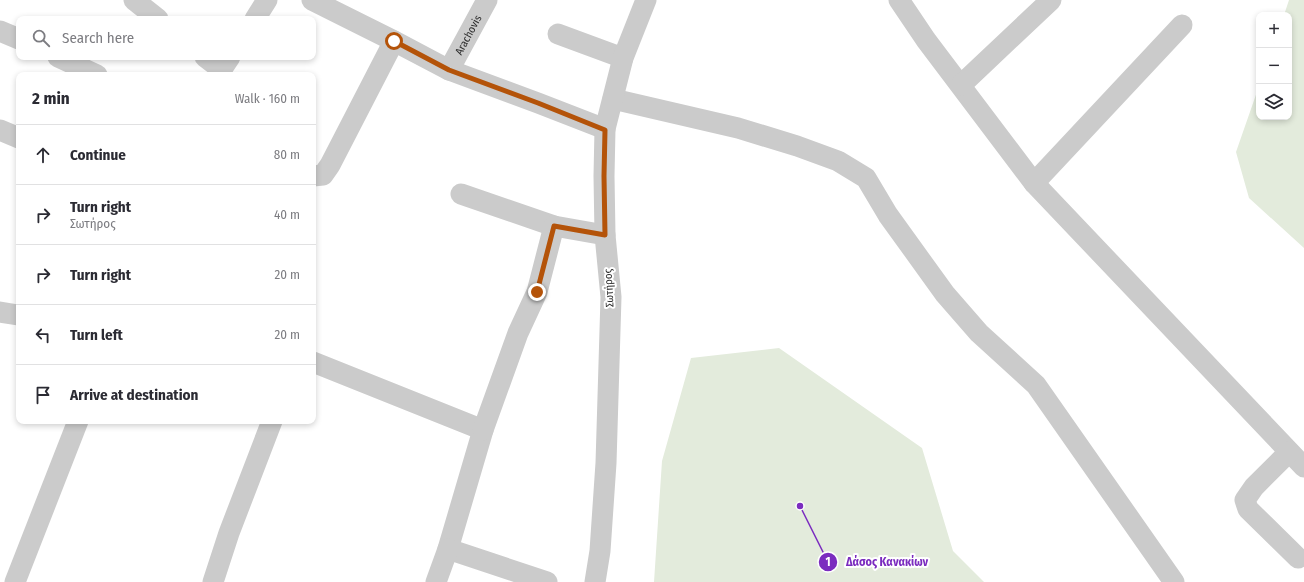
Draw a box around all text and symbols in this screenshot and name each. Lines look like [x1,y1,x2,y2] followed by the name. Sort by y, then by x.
[452,12,484,57] street label: Arachovis
[1256,12,1292,120] map controls
[1256,12,1292,48] button: +
[16,16,316,60] search box
[30,27,52,49] icon: search
[62,29,134,47] text: Search here
[385,32,403,50] route start
[1256,48,1292,84] button: −
[1256,84,1292,120] button: layers
[32,88,70,109] text: 2 min
[235,91,300,106] text: Walk · 160 m
[32,144,54,166] icon: ahead
[70,146,126,164] text: Continue
[274,147,300,162] text: 80 m
[70,198,131,216] text: Turn right
[32,204,54,226] icon: right
[274,207,300,222] text: 40 m
[70,216,116,231] text: Σωτήρος
[32,264,54,286] icon: right
[70,266,131,284] text: Turn right
[274,267,300,282] text: 20 m
[601,268,617,308] street label: Σωτήρος
[528,283,546,301] route end
[32,324,54,346] icon: left
[70,326,123,344] text: Turn left
[274,327,300,342] text: 20 m
[32,384,54,406] icon: arrive
[70,386,198,404] text: Arrive at destination
[818,550,936,574] callout: Δάσος Κανακίων
[845,554,928,569] text: Δάσος Κανακίων
[825,555,831,569] text: 1

